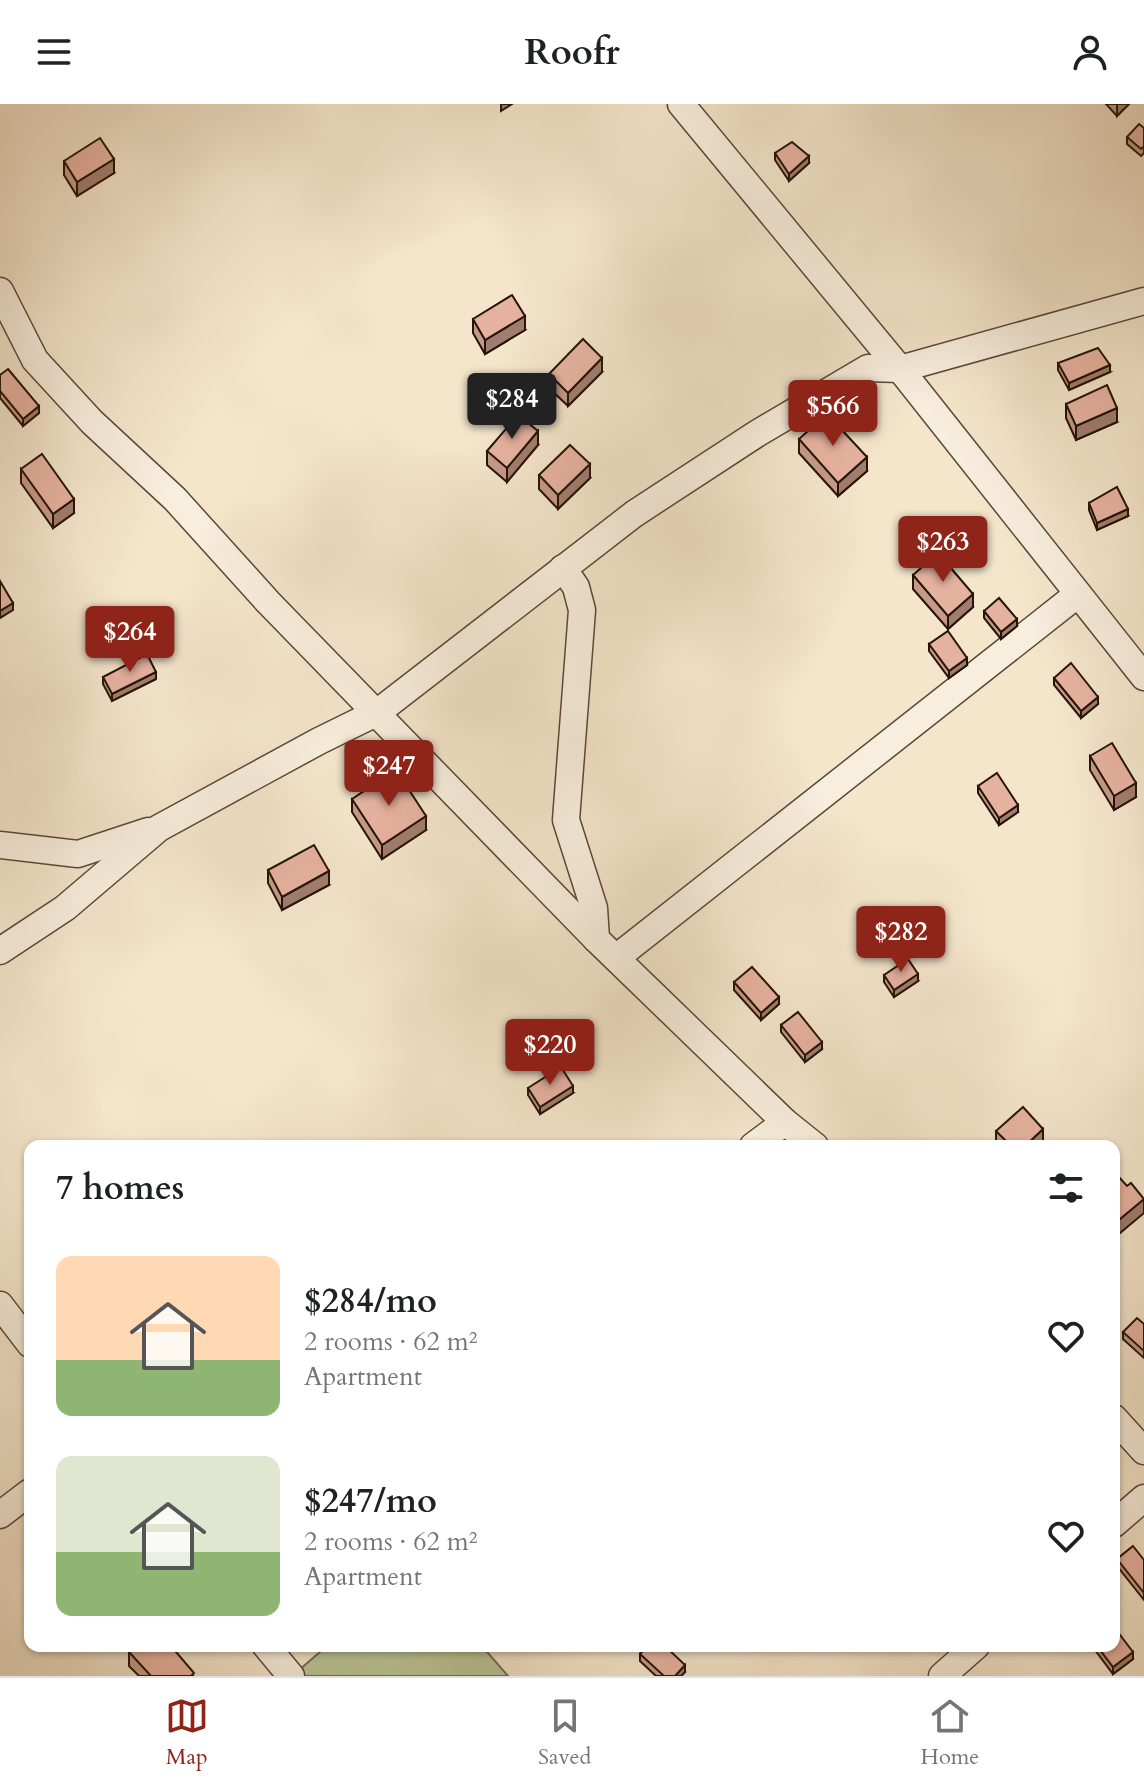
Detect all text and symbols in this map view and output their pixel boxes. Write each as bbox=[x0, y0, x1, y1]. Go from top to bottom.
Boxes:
text: Roofr bbox=[524, 28, 620, 77]
icon: menu bbox=[32, 30, 76, 74]
icon: person bbox=[1068, 30, 1112, 74]
pin: $284 bbox=[465, 373, 559, 441]
pin: $566 bbox=[786, 380, 880, 448]
text: $284 bbox=[485, 381, 539, 416]
text: $566 bbox=[806, 388, 860, 423]
pin: $263 bbox=[896, 516, 990, 584]
text: $263 bbox=[916, 524, 970, 559]
pin: $264 bbox=[83, 606, 177, 674]
text: $264 bbox=[103, 614, 157, 649]
pin: $247 bbox=[342, 740, 436, 808]
text: $247 bbox=[362, 748, 416, 783]
pin: $282 bbox=[854, 906, 948, 974]
text: $282 bbox=[874, 914, 928, 949]
pin: $220 bbox=[503, 1019, 597, 1087]
text: $220 bbox=[523, 1027, 577, 1062]
text: 7 homes bbox=[56, 1165, 184, 1211]
icon: filters bbox=[1044, 1166, 1088, 1210]
text: $284/mo bbox=[304, 1278, 437, 1324]
icon: home bbox=[120, 1288, 216, 1384]
icon: heart bbox=[1044, 1314, 1088, 1358]
text: 2 rooms · 62 m² bbox=[304, 1324, 477, 1359]
text: Apartment bbox=[304, 1359, 422, 1394]
text: $247/mo bbox=[304, 1478, 437, 1524]
icon: home bbox=[120, 1488, 216, 1584]
icon: heart bbox=[1044, 1514, 1088, 1558]
text: 2 rooms · 62 m² bbox=[304, 1524, 477, 1559]
text: Apartment bbox=[304, 1559, 422, 1594]
tab: Map bbox=[165, 1694, 209, 1772]
tab: Saved bbox=[538, 1694, 591, 1772]
tab: Home bbox=[920, 1694, 979, 1772]

